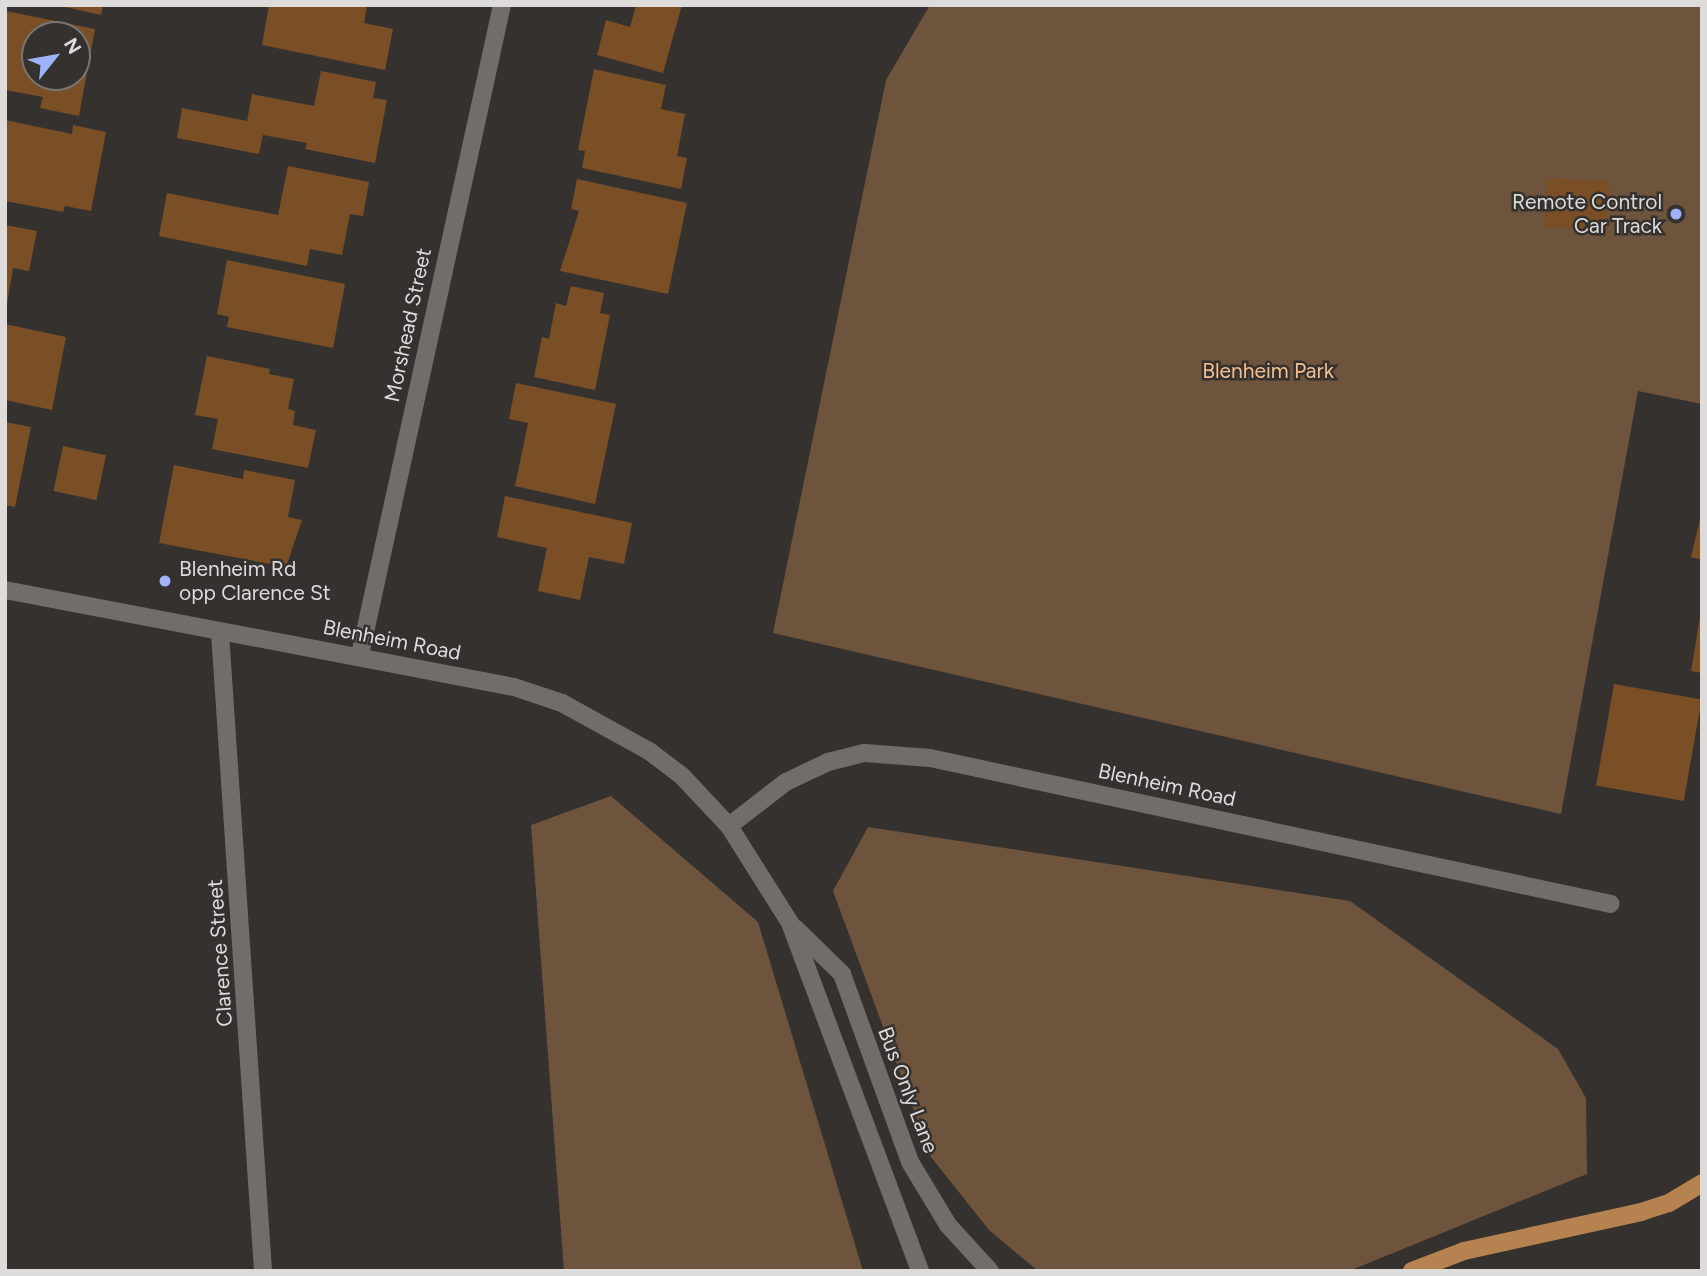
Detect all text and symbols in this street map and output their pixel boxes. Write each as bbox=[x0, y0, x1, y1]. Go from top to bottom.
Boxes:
north arrow bbox=[21, 21, 91, 91]
text: N bbox=[59, 34, 86, 58]
place label: Remote Control Car Track bbox=[1512, 189, 1662, 239]
marker: Remote Control Car Track bbox=[1668, 206, 1684, 222]
street label: Morshead Street bbox=[379, 246, 437, 404]
park label: Blenheim Park bbox=[1202, 358, 1334, 384]
place label: Blenheim Rd opp Clarence St bbox=[179, 556, 331, 606]
marker: Blenheim Rd opp Clarence St bbox=[157, 573, 173, 589]
street label: Blenheim Road bbox=[321, 614, 463, 666]
street label: Blenheim Road bbox=[1096, 758, 1238, 812]
street label: Clarence Street bbox=[202, 879, 238, 1027]
street label: Bus Only Lane bbox=[872, 1023, 944, 1157]

